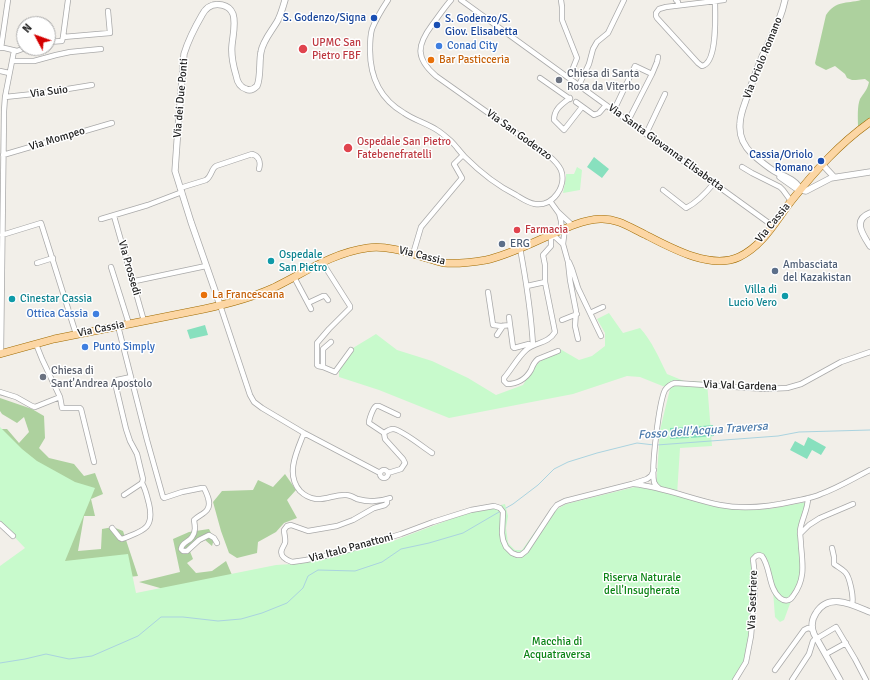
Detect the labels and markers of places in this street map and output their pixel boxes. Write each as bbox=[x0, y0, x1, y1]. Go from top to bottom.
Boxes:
place label: S. Godenzo/Signa bbox=[283, 11, 366, 25]
place label: S. Godenzo/S. Giov. Elisabetta bbox=[445, 12, 518, 38]
marker: S. Godenzo/Signa bbox=[369, 13, 379, 23]
marker: S. Godenzo/S. Giov. Elisabetta bbox=[432, 20, 442, 30]
place label: UPMC San Pietro FBF bbox=[312, 36, 361, 62]
place label: Conad City bbox=[447, 39, 498, 53]
marker: Conad City bbox=[434, 41, 444, 51]
marker: UPMC San Pietro FBF bbox=[297, 43, 309, 55]
place label: Bar Pasticceria bbox=[439, 53, 510, 67]
marker: Bar Pasticceria bbox=[426, 55, 436, 65]
place label: Chiesa di Santa Rosa da Viterbo bbox=[567, 67, 640, 93]
marker: Chiesa di Santa Rosa da Viterbo bbox=[554, 75, 564, 85]
place label: Ospedale San Pietro Fatebenefratelli bbox=[357, 135, 451, 161]
marker: Ospedale San Pietro Fatebenefratelli bbox=[342, 142, 354, 154]
place label: Cassia/Oriolo Romano bbox=[749, 148, 813, 174]
marker: Cassia/Oriolo Romano bbox=[816, 156, 826, 166]
place label: Farmacia bbox=[525, 223, 568, 237]
marker: Farmacia bbox=[512, 225, 522, 235]
place label: ERG bbox=[510, 237, 530, 251]
marker: ERG bbox=[497, 239, 507, 249]
place label: Ospedale San Pietro bbox=[279, 248, 327, 274]
marker: Ospedale San Pietro bbox=[266, 256, 276, 266]
place label: Ambasciata del Kazakistan bbox=[783, 258, 851, 284]
marker: Ambasciata del Kazakistan bbox=[770, 266, 780, 276]
place label: Villa di Lucio Vero bbox=[728, 283, 777, 309]
place label: La Francescana bbox=[212, 288, 284, 302]
marker: La Francescana bbox=[199, 290, 209, 300]
marker: Villa di Lucio Vero bbox=[780, 291, 790, 301]
place label: Cinestar Cassia bbox=[20, 292, 92, 306]
marker: Cinestar Cassia bbox=[7, 294, 17, 304]
place label: Ottica Cassia bbox=[26, 307, 88, 321]
marker: Ottica Cassia bbox=[91, 309, 101, 319]
place label: Punto Simply bbox=[93, 340, 155, 354]
marker: Punto Simply bbox=[80, 342, 90, 352]
place label: Chiesa di Sant'Andrea Apostolo bbox=[51, 364, 152, 390]
marker: Chiesa di Sant'Andrea Apostolo bbox=[38, 372, 48, 382]

